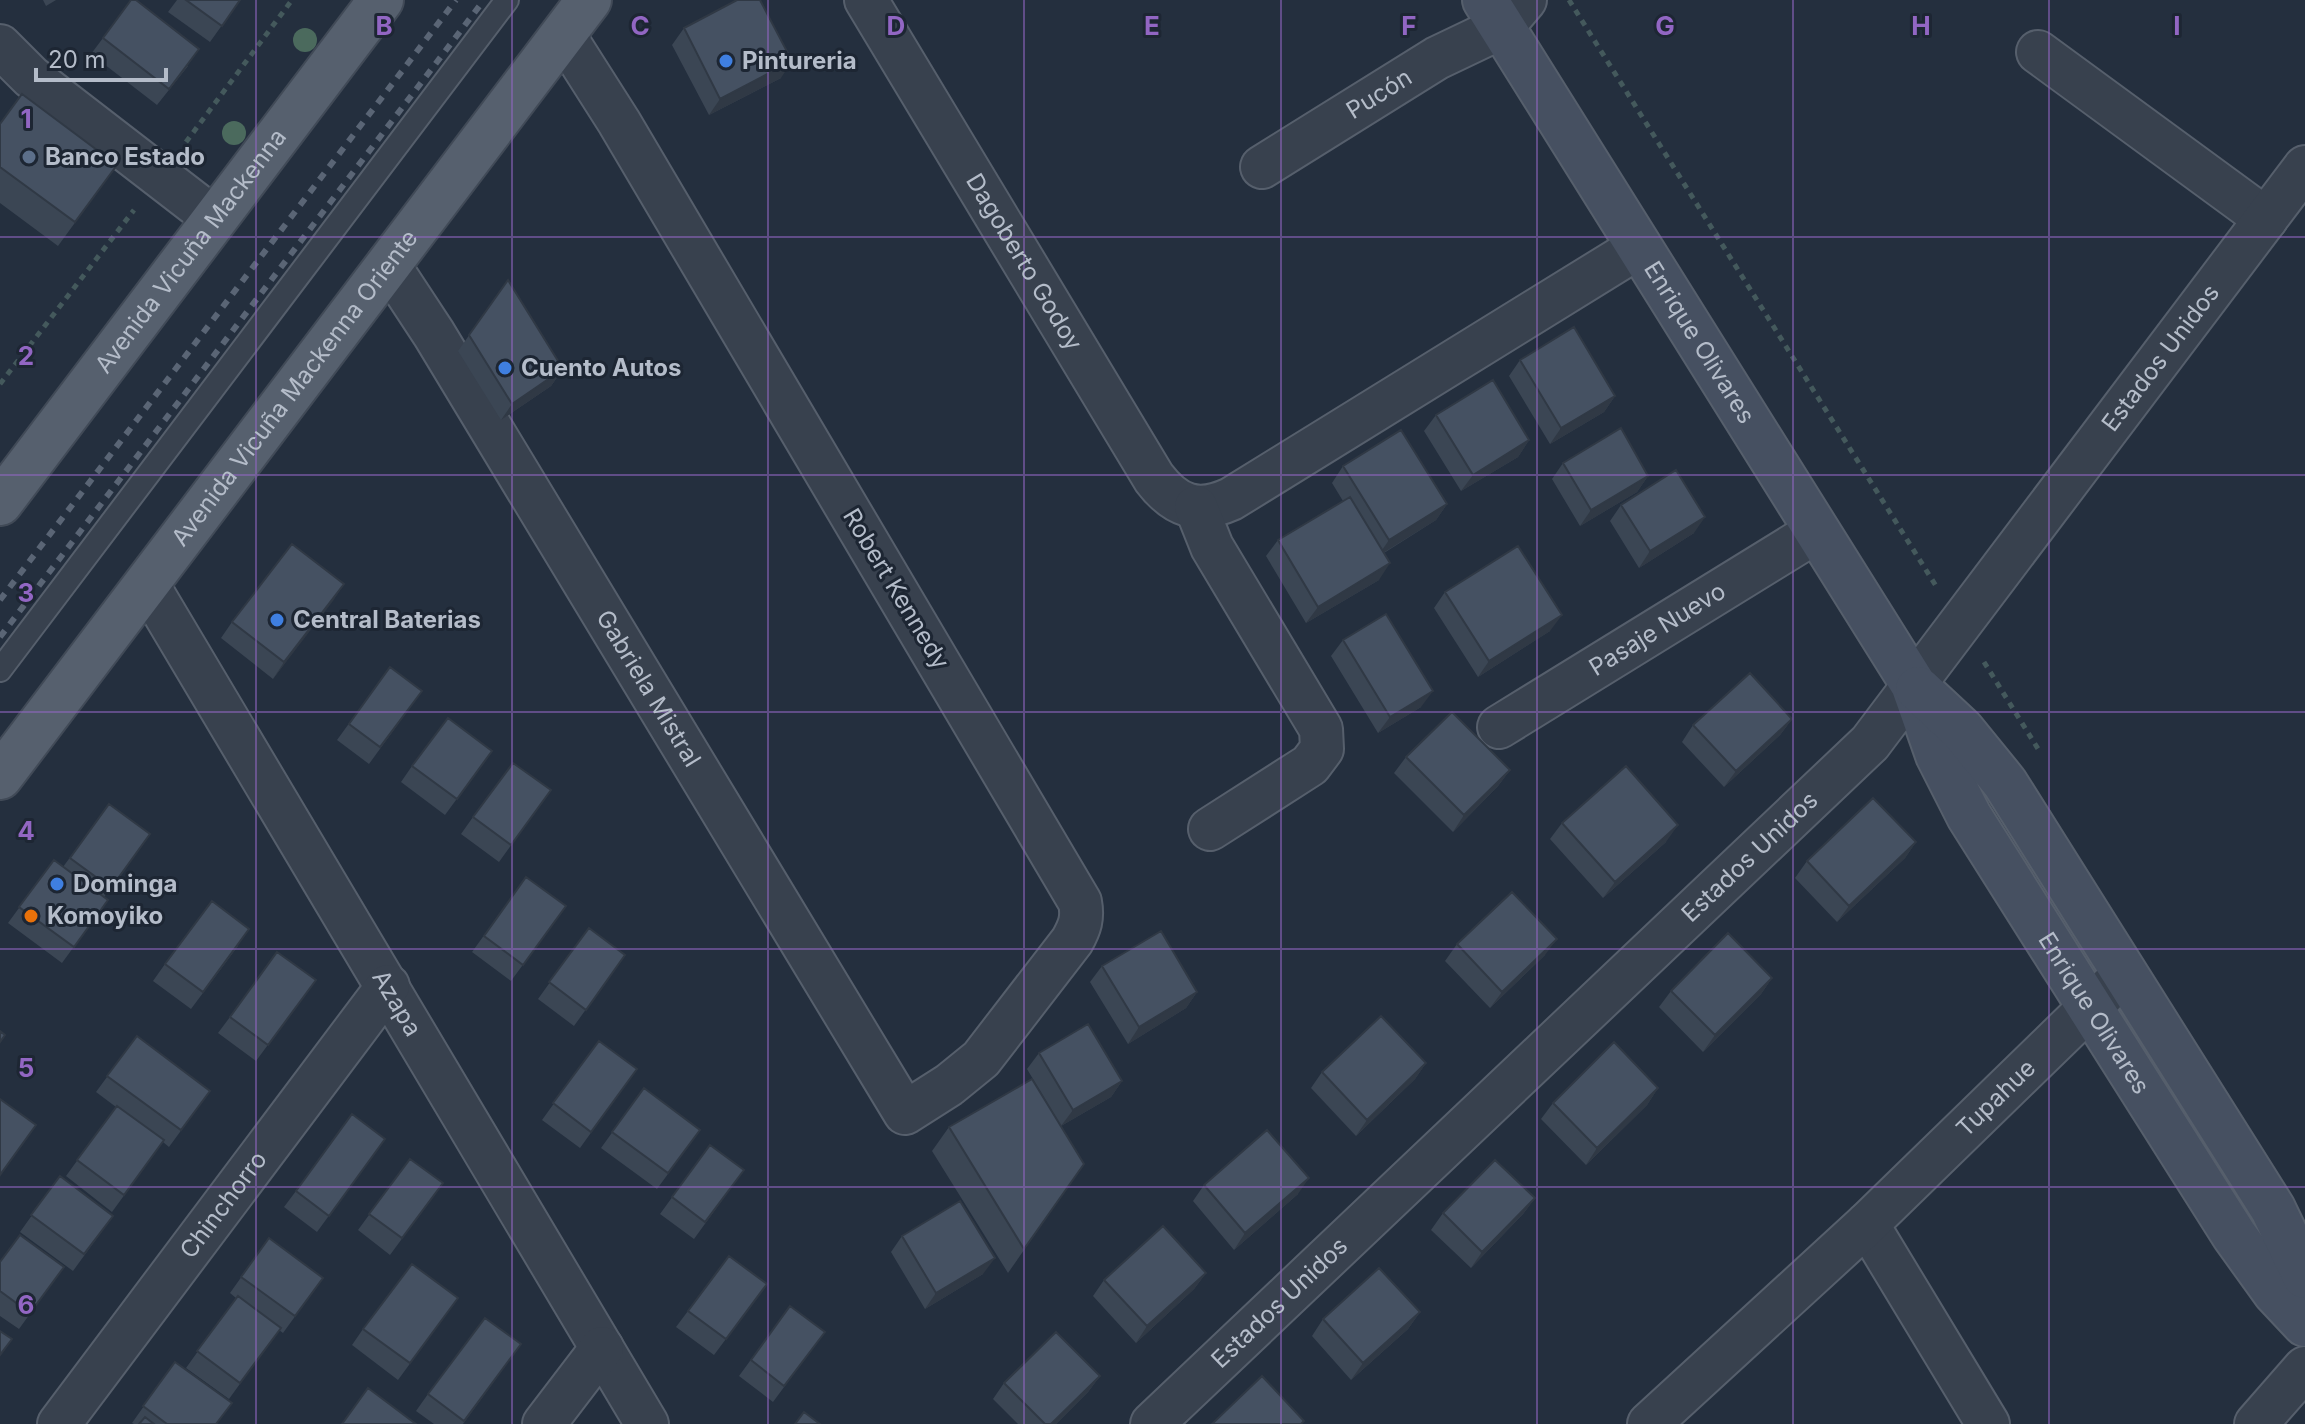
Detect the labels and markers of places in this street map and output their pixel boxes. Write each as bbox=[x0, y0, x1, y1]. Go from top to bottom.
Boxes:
place label: Pintureria bbox=[742, 46, 857, 75]
marker: Pintureria bbox=[717, 52, 735, 70]
place label: Banco Estado bbox=[45, 142, 205, 171]
marker: Banco Estado bbox=[20, 148, 38, 166]
place label: Cuento Autos bbox=[521, 353, 681, 382]
marker: Cuento Autos bbox=[496, 359, 514, 377]
place label: Central Baterias bbox=[293, 605, 481, 634]
marker: Central Baterias bbox=[268, 611, 286, 629]
place label: Dominga bbox=[73, 869, 178, 898]
marker: Dominga bbox=[48, 875, 66, 893]
place label: Komoyiko bbox=[47, 901, 163, 930]
marker: Komoyiko bbox=[22, 907, 40, 925]

